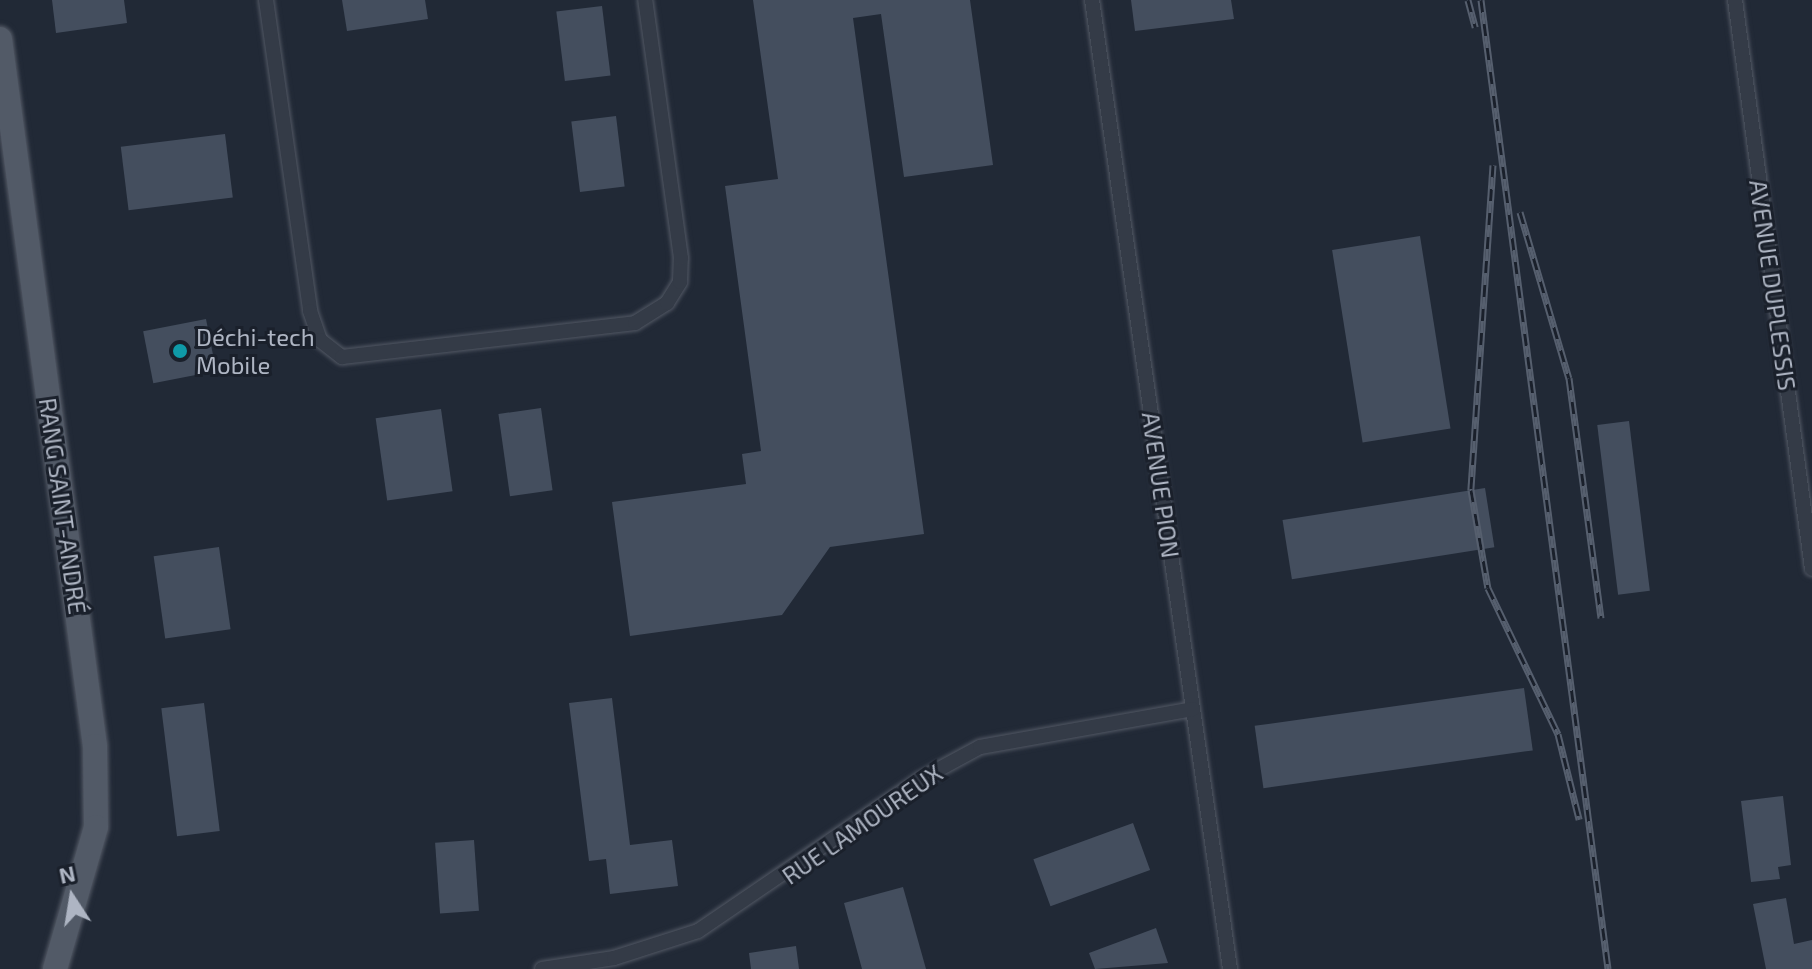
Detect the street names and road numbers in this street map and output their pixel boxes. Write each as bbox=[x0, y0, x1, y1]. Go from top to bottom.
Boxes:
street label: AVENUE DUPLESSIS bbox=[1744, 178, 1802, 392]
street label: RANG SAINT-ANDRÉ bbox=[34, 396, 92, 616]
street label: AVENUE PION bbox=[1136, 410, 1186, 560]
street label: RUE LAMOUREUX bbox=[776, 758, 948, 890]

